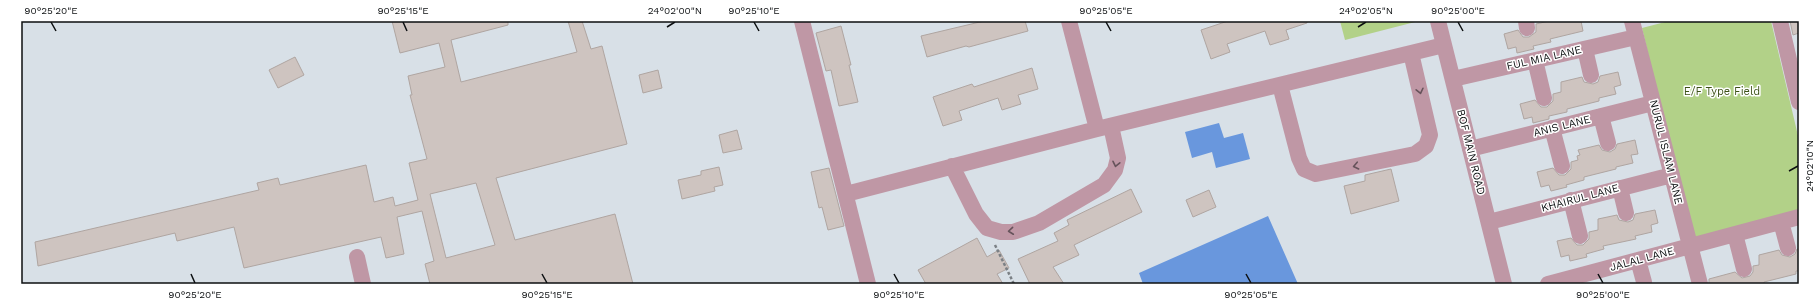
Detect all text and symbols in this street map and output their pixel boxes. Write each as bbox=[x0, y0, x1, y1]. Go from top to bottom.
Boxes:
text: 90°25'20"E bbox=[24, 5, 78, 16]
text: 90°25'15"E bbox=[377, 5, 429, 16]
text: 24°02'00"N bbox=[648, 5, 702, 16]
text: 90°25'10"E bbox=[728, 5, 780, 16]
text: 90°25'05"E bbox=[1079, 5, 1133, 16]
text: 24°02'05"N bbox=[1339, 5, 1393, 16]
text: 90°25'00"E bbox=[1431, 5, 1485, 16]
street label: FUL MIA LANE bbox=[1505, 43, 1583, 73]
park label: E/F Type Field bbox=[1684, 85, 1760, 98]
one-way arrow bbox=[1415, 88, 1423, 95]
street label: NURUL ISLAM LANE bbox=[1647, 98, 1685, 206]
street label: BOF MAIN ROAD bbox=[1454, 108, 1488, 196]
street label: ANIS LANE bbox=[1532, 113, 1592, 139]
text: 24°02'10"N bbox=[1804, 140, 1815, 192]
one-way arrow bbox=[1113, 161, 1121, 167]
one-way arrow bbox=[1353, 161, 1360, 169]
street label: KHAIRUL LANE bbox=[1540, 181, 1620, 215]
one-way arrow bbox=[1008, 227, 1014, 236]
street label: JALAL LANE bbox=[1608, 244, 1676, 274]
text: 90°25'20"E bbox=[168, 289, 222, 300]
text: 90°25'15"E bbox=[521, 289, 573, 300]
text: 90°25'10"E bbox=[873, 289, 925, 300]
text: 90°25'05"E bbox=[1224, 289, 1278, 300]
text: 90°25'00"E bbox=[1576, 289, 1630, 300]

